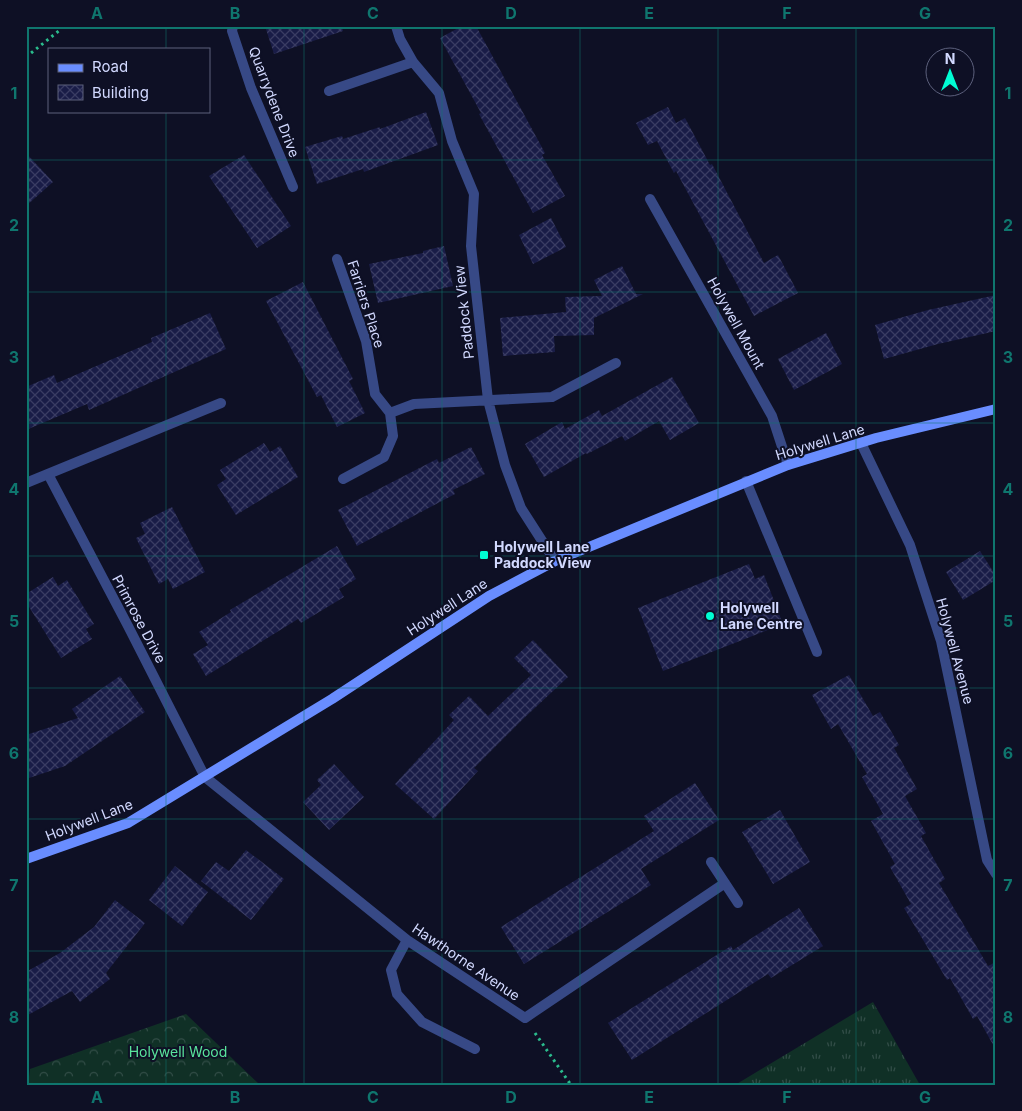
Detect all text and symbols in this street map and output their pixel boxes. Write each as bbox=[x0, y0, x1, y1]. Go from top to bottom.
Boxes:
text: A bbox=[91, 3, 103, 23]
text: B bbox=[230, 3, 240, 23]
text: C bbox=[367, 3, 379, 23]
text: D bbox=[505, 3, 517, 23]
text: E bbox=[644, 3, 654, 23]
text: F bbox=[782, 3, 792, 23]
text: G bbox=[919, 3, 931, 23]
street label: Quarrydene Drive bbox=[246, 44, 303, 160]
legend bbox=[48, 48, 210, 112]
north arrow bbox=[924, 48, 974, 98]
text: N bbox=[945, 50, 955, 67]
text: Road bbox=[92, 57, 128, 76]
text: 1 bbox=[11, 83, 17, 103]
text: Building bbox=[92, 83, 149, 102]
text: 1 bbox=[1005, 83, 1011, 103]
text: 2 bbox=[9, 215, 19, 235]
text: 2 bbox=[1003, 215, 1013, 235]
street label: Farriers Place bbox=[344, 258, 389, 350]
street label: Paddock View bbox=[450, 264, 477, 360]
street label: Holywell Mount bbox=[704, 274, 769, 372]
text: 3 bbox=[9, 347, 19, 367]
text: 3 bbox=[1003, 347, 1013, 367]
street label: Holywell Lane bbox=[773, 420, 867, 463]
text: 4 bbox=[9, 479, 20, 499]
text: 4 bbox=[1003, 479, 1014, 499]
place label: Holywell Lane Paddock View bbox=[494, 538, 591, 571]
marker: Holywell Lane Paddock View bbox=[478, 549, 490, 561]
street label: Primrose Drive bbox=[109, 572, 170, 666]
street label: Holywell Lane bbox=[403, 574, 490, 639]
street label: Holywell Avenue bbox=[933, 596, 978, 706]
place label: Holywell Lane Centre bbox=[720, 599, 803, 632]
marker: Holywell Lane Centre bbox=[704, 610, 716, 622]
text: 5 bbox=[9, 611, 19, 631]
text: 5 bbox=[1003, 611, 1013, 631]
text: 6 bbox=[9, 743, 19, 763]
text: 6 bbox=[1003, 743, 1013, 763]
street label: Holywell Lane bbox=[43, 795, 135, 844]
text: 7 bbox=[9, 875, 19, 895]
text: 7 bbox=[1003, 875, 1013, 895]
street label: Hawthorne Avenue bbox=[409, 919, 523, 1004]
text: 8 bbox=[9, 1007, 19, 1027]
text: 8 bbox=[1003, 1007, 1013, 1027]
park label: Holywell Wood bbox=[129, 1043, 227, 1060]
text: A bbox=[91, 1087, 103, 1107]
text: B bbox=[230, 1087, 240, 1107]
text: C bbox=[367, 1087, 379, 1107]
text: D bbox=[505, 1087, 517, 1107]
text: E bbox=[644, 1087, 654, 1107]
text: F bbox=[782, 1087, 792, 1107]
text: G bbox=[919, 1087, 931, 1107]

